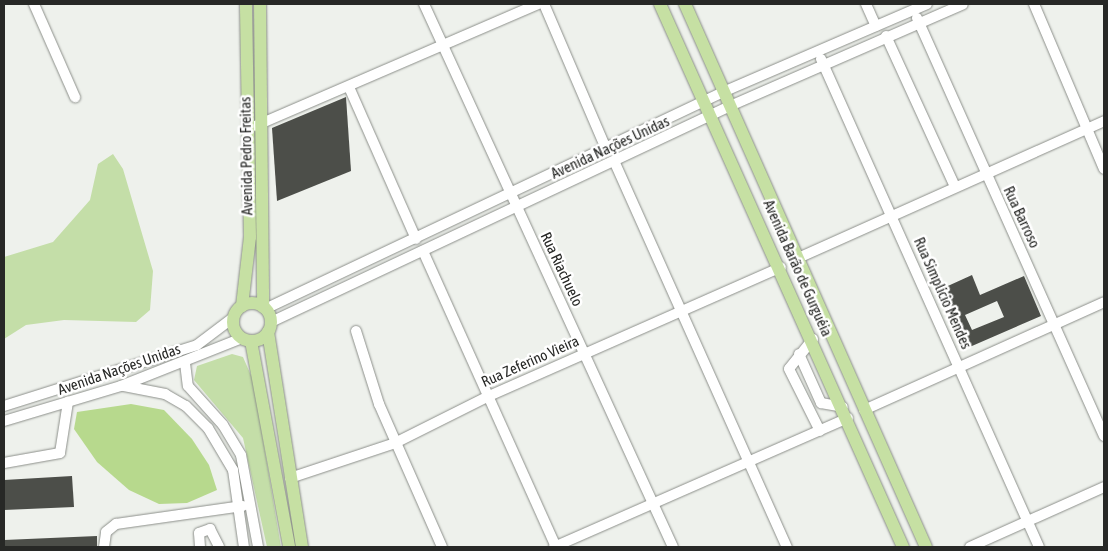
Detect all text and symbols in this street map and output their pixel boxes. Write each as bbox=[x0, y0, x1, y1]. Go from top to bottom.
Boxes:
street label: Avenida Pedro Freitas bbox=[236, 97, 256, 215]
street label: Avenida Nações Unidas bbox=[548, 112, 672, 182]
street label: Rua Barroso bbox=[1000, 183, 1044, 251]
street label: Avenida Barão de Gurguéia bbox=[760, 197, 836, 339]
street label: Rua Riachuelo bbox=[537, 229, 587, 309]
street label: Rua Simplício Mendes bbox=[910, 234, 976, 352]
street label: Rua Zeferino Vieira bbox=[479, 331, 581, 391]
street label: Avenida Nações Unidas bbox=[55, 340, 183, 398]

